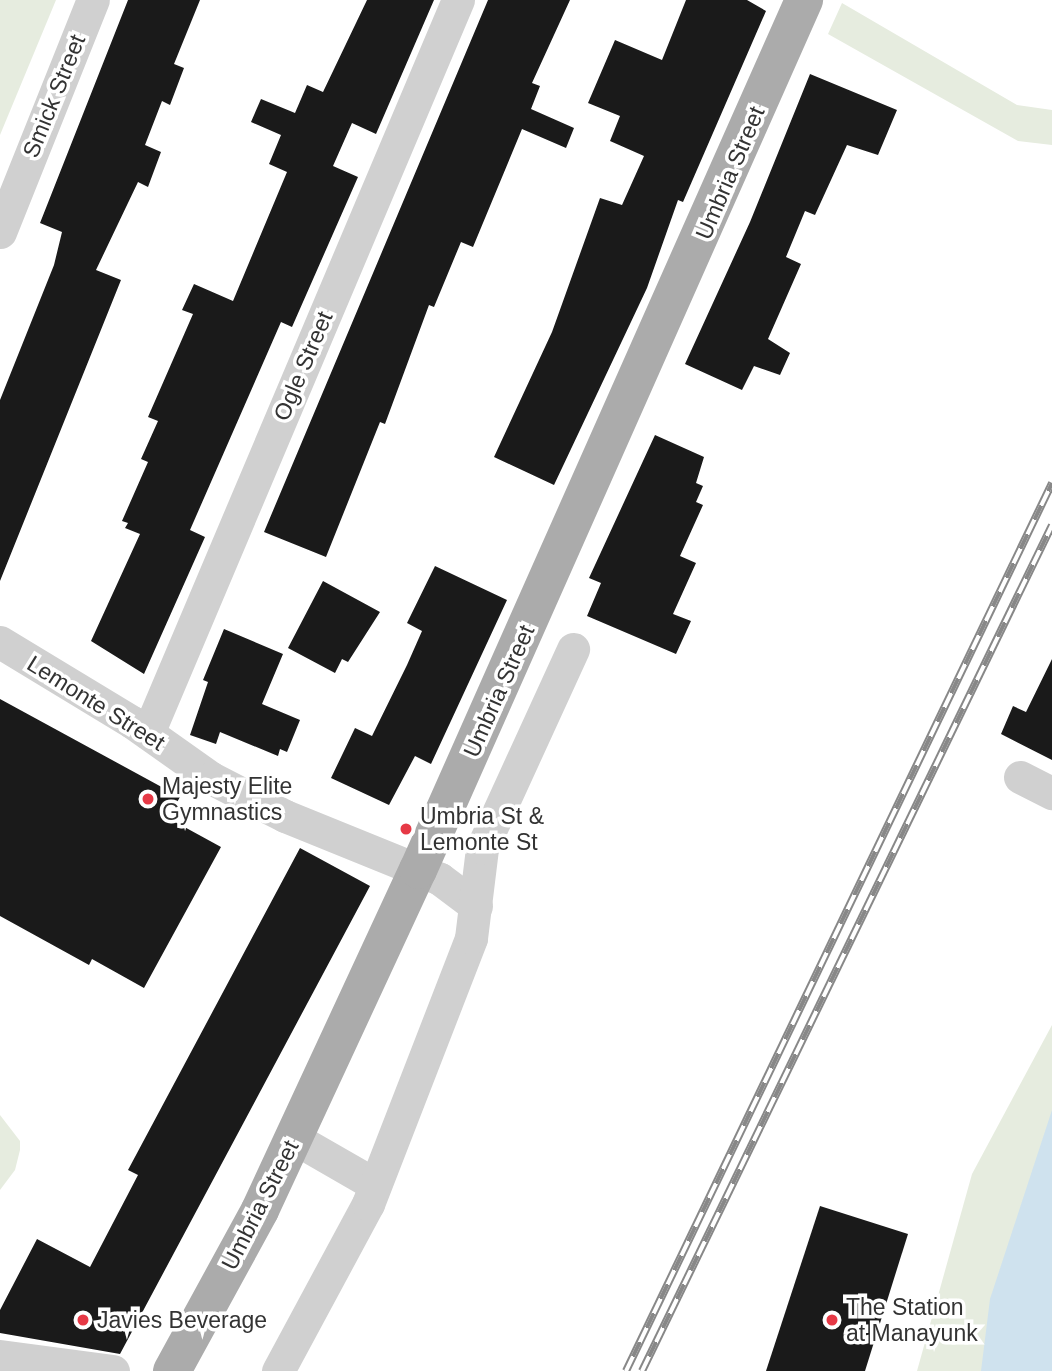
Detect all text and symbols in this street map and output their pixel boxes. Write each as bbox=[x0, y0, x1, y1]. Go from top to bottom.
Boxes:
street label: Smick Street bbox=[17, 30, 91, 162]
street label: Umbria Street bbox=[690, 102, 770, 244]
street label: Ogle Street bbox=[268, 307, 338, 425]
street label: Umbria Street bbox=[458, 621, 540, 761]
street label: Lemonte Street bbox=[22, 650, 170, 756]
place label: Majesty Elite Gymnastics bbox=[162, 772, 292, 826]
marker: Majesty Elite Gymnastics bbox=[140, 791, 156, 807]
place label: Umbria St & Lemonte St bbox=[420, 802, 544, 856]
marker: Umbria St & Lemonte St bbox=[398, 821, 414, 837]
street label: Umbria Street bbox=[215, 1136, 305, 1274]
place label: The Station at Manayunk bbox=[846, 1293, 978, 1347]
place label: Javies Beverage bbox=[97, 1306, 267, 1334]
marker: Javies Beverage bbox=[75, 1312, 91, 1328]
marker: The Station at Manayunk bbox=[824, 1312, 840, 1328]

